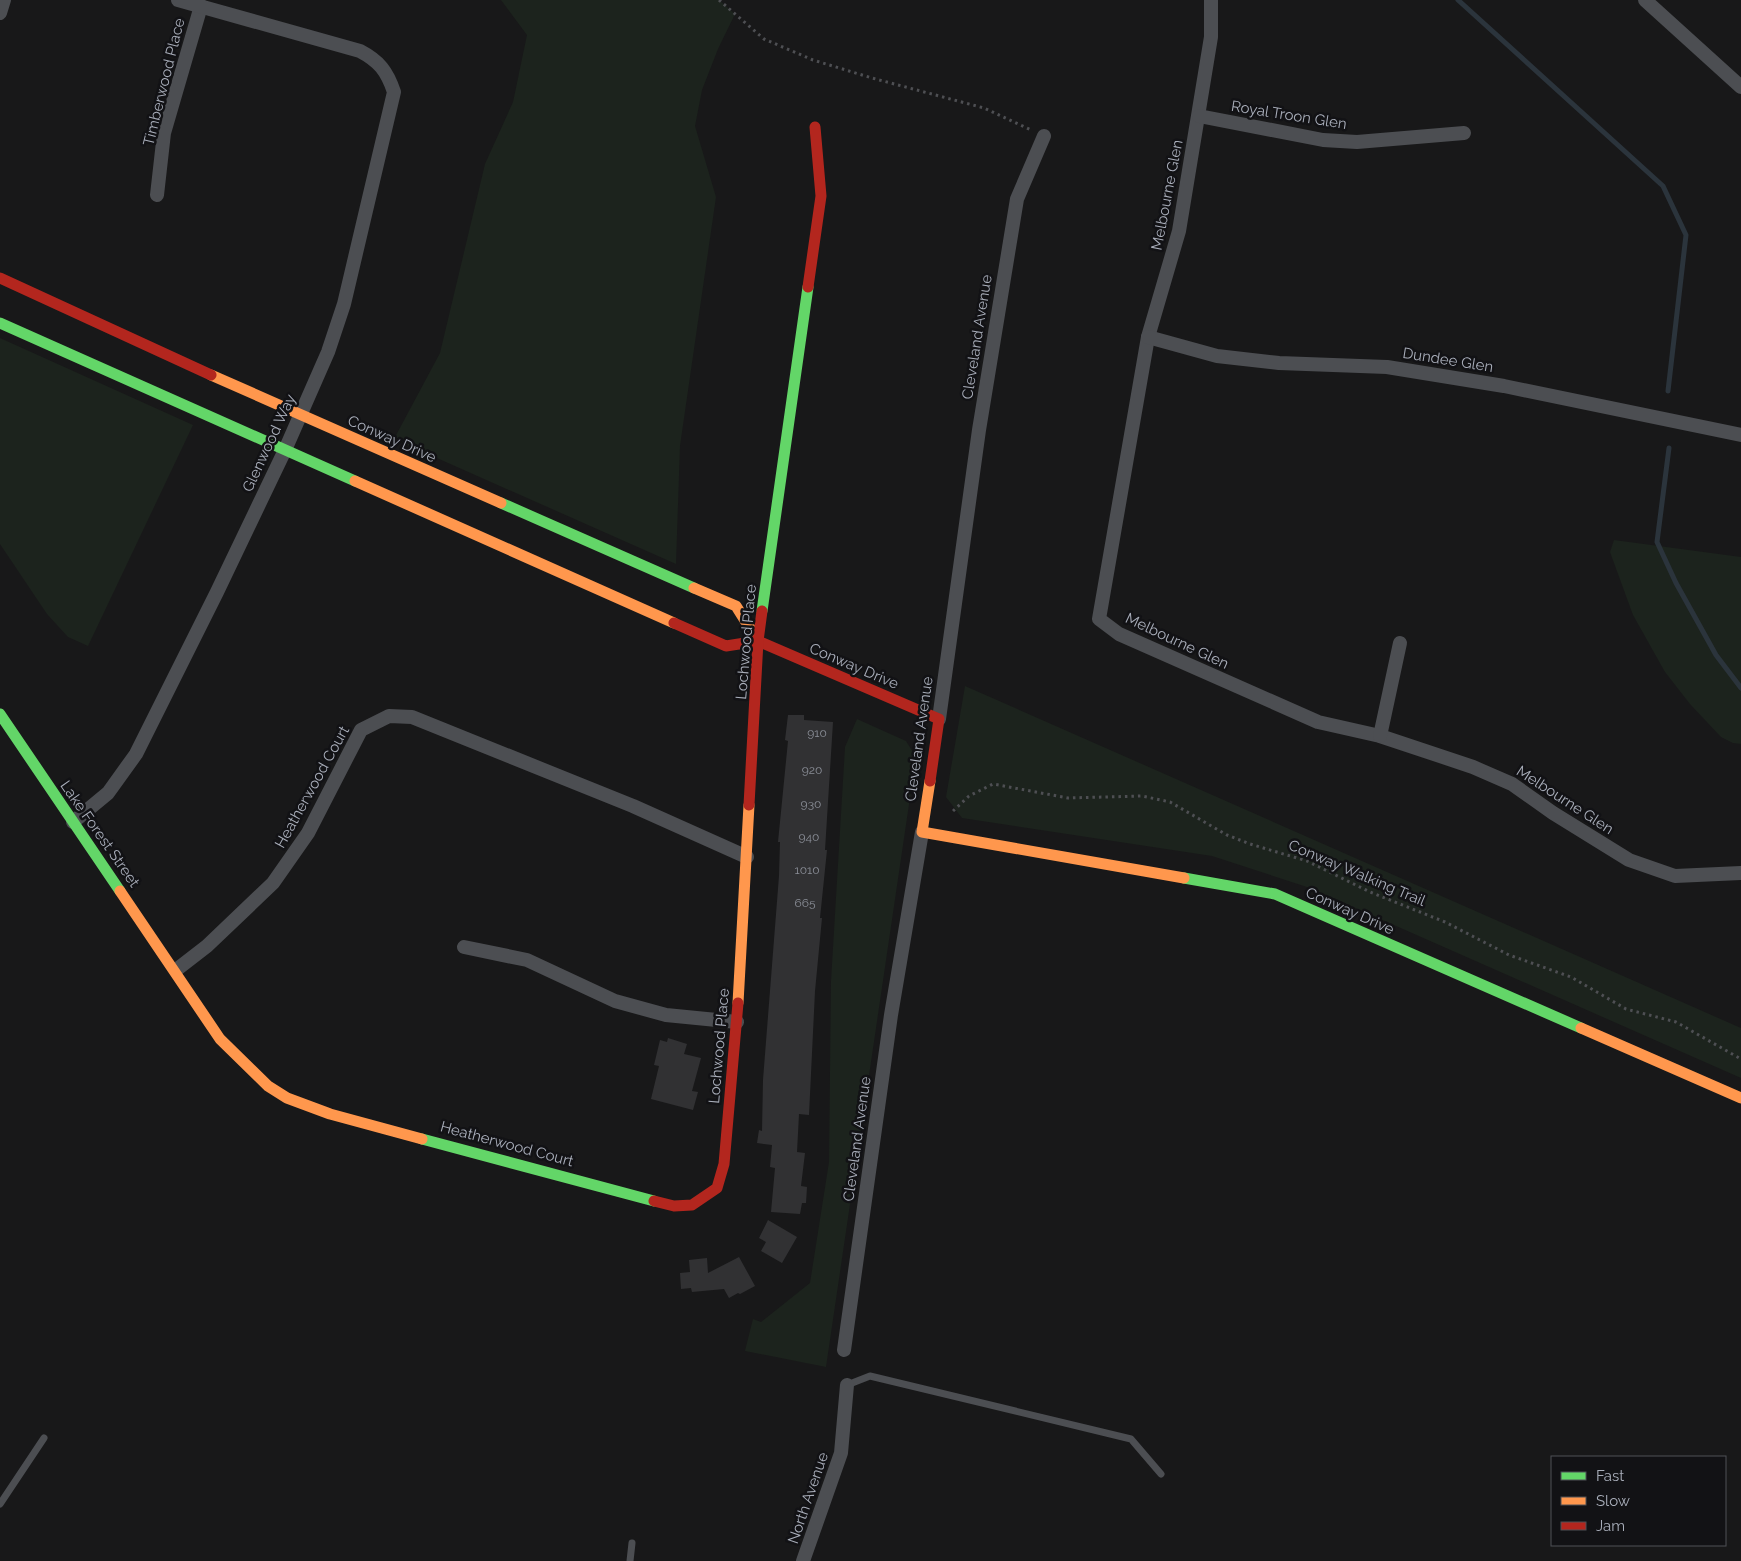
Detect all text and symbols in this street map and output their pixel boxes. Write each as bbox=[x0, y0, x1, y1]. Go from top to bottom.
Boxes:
street label: Timberwood Place bbox=[139, 16, 189, 148]
street label: Royal Troon Glen bbox=[1230, 97, 1348, 133]
street label: Melbourne Glen bbox=[1147, 138, 1187, 252]
street label: Cleveland Avenue bbox=[958, 273, 996, 401]
street label: Dundee Glen bbox=[1401, 344, 1495, 376]
street label: Glenwood Way bbox=[239, 391, 299, 495]
street label: Conway Drive bbox=[345, 411, 439, 467]
street label: Lochwood Place bbox=[732, 583, 760, 700]
street label: Melbourne Glen bbox=[1122, 609, 1232, 673]
street label: Conway Drive bbox=[807, 639, 901, 693]
street label: Cleveland Avenue bbox=[901, 675, 937, 803]
street label: Heatherwood Court bbox=[271, 723, 353, 851]
house number: 910 bbox=[807, 726, 827, 740]
street label: Melbourne Glen bbox=[1513, 762, 1617, 838]
house number: 920 bbox=[802, 763, 822, 777]
street label: Lake Forest Street bbox=[57, 777, 143, 891]
house number: 930 bbox=[801, 797, 821, 811]
house number: 940 bbox=[799, 830, 819, 844]
street label: Conway Walking Trail bbox=[1286, 836, 1429, 910]
house number: 1010 bbox=[795, 863, 819, 877]
street label: Conway Drive bbox=[1303, 883, 1397, 939]
house number: 665 bbox=[794, 896, 816, 910]
street label: Lochwood Place bbox=[705, 987, 733, 1104]
street label: Cleveland Avenue bbox=[839, 1075, 875, 1203]
street label: Heatherwood Court bbox=[438, 1118, 576, 1170]
street label: North Avenue bbox=[784, 1450, 832, 1546]
legend bbox=[1551, 1456, 1726, 1546]
text: Fast bbox=[1596, 1467, 1624, 1485]
text: Slow bbox=[1596, 1492, 1630, 1510]
text: Jam bbox=[1596, 1517, 1625, 1535]

